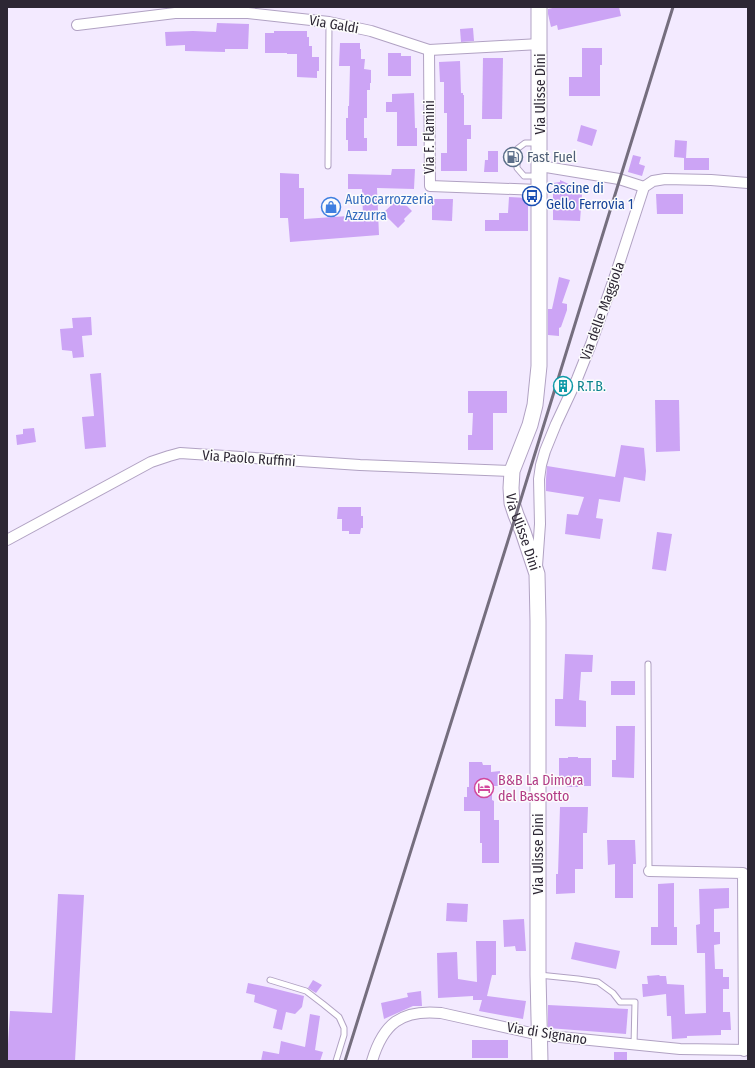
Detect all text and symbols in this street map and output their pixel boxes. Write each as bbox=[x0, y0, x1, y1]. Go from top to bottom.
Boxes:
street label: Via Galdi bbox=[308, 12, 360, 37]
street label: Via Ulisse Dini bbox=[532, 54, 549, 134]
street label: Via F. Flamini bbox=[421, 100, 438, 174]
fuel station icon: Fast Fuel bbox=[502, 146, 524, 168]
place label: Fast Fuel bbox=[527, 149, 577, 166]
place label: Cascine di Gello Ferrovia 1 bbox=[546, 180, 634, 213]
bus stop icon: Cascine di Gello Ferrovia 1 bbox=[521, 185, 543, 207]
place label: Autocarrozzeria Azzurra bbox=[345, 191, 434, 224]
shop icon: Autocarrozzeria Azzurra bbox=[320, 196, 342, 218]
street label: Via delle Maggiola bbox=[577, 259, 628, 363]
building icon: R.T.B. bbox=[552, 375, 574, 397]
place label: R.T.B. bbox=[577, 378, 606, 395]
street label: Via Paolo Ruffini bbox=[202, 447, 296, 470]
street label: Via Ulisse Dini bbox=[502, 493, 543, 573]
place label: B&B La Dimora del Bassotto bbox=[498, 772, 583, 805]
hotel icon: B&B La Dimora del Bassotto bbox=[473, 777, 495, 799]
street label: Via Ulisse Dini bbox=[530, 814, 547, 894]
street label: Via di Signano bbox=[506, 1019, 588, 1048]

